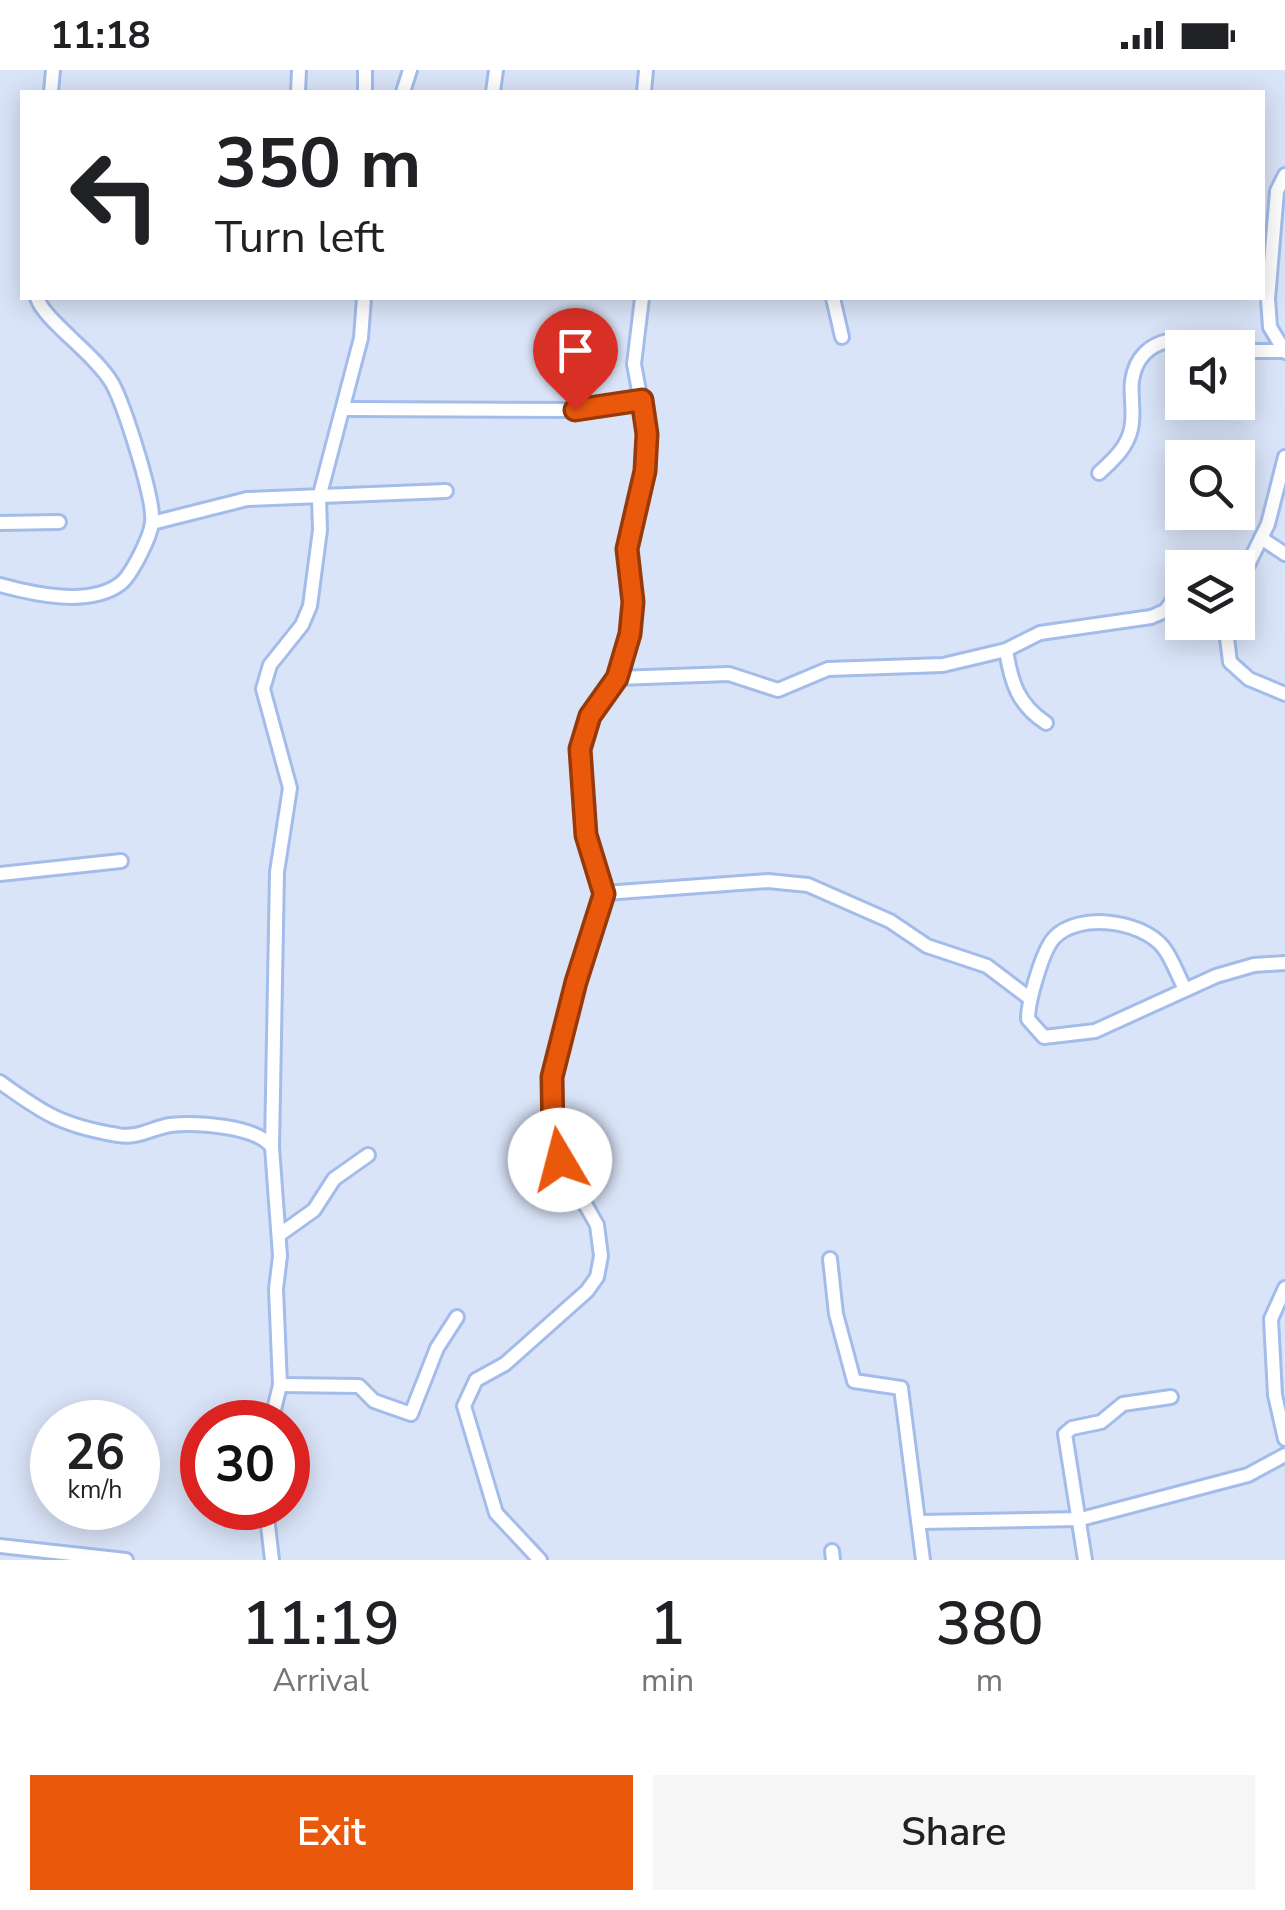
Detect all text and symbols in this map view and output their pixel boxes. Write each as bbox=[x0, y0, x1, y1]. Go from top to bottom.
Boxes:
text: 11:18 bbox=[50, 10, 151, 61]
text: 350 m bbox=[215, 116, 421, 212]
icon: left bbox=[50, 130, 180, 260]
text: Turn left bbox=[215, 207, 384, 268]
pin bbox=[533, 308, 618, 411]
icon: arrive bbox=[548, 323, 603, 378]
map controls bbox=[1165, 330, 1255, 640]
button: sound bbox=[1165, 330, 1255, 420]
button: search bbox=[1165, 440, 1255, 530]
button: layers bbox=[1165, 550, 1255, 640]
position arrow bbox=[508, 1108, 612, 1212]
speed limit sign: 30 bbox=[180, 1400, 310, 1530]
text: 26 bbox=[65, 1418, 125, 1487]
text: km/h bbox=[67, 1473, 123, 1507]
text: 11:19 bbox=[241, 1583, 400, 1665]
text: 1 bbox=[650, 1583, 686, 1665]
text: 380 bbox=[936, 1583, 1044, 1665]
text: Arrival bbox=[272, 1659, 369, 1702]
text: min bbox=[641, 1659, 694, 1702]
text: m bbox=[976, 1659, 1003, 1702]
button: Exit bbox=[30, 1775, 633, 1890]
button: Share bbox=[653, 1775, 1255, 1890]

